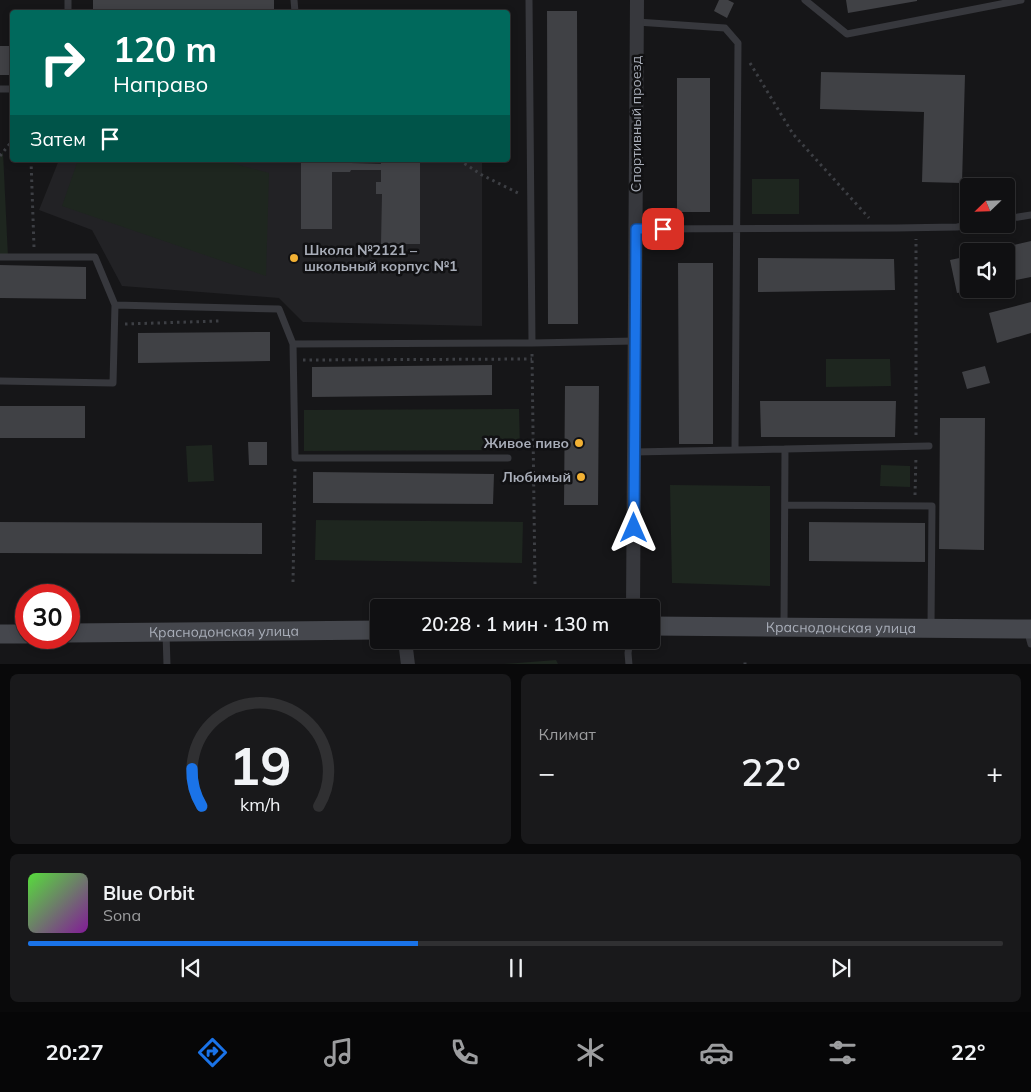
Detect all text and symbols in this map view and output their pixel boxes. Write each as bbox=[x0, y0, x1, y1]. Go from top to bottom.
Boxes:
text: 120 m bbox=[113, 27, 217, 71]
icon: right bbox=[30, 30, 95, 95]
street label: Спортивный проезд bbox=[627, 55, 645, 192]
text: Направо bbox=[113, 70, 208, 98]
icon: arrive bbox=[96, 125, 124, 153]
text: Затем bbox=[30, 127, 86, 151]
north arrow bbox=[960, 178, 1015, 232]
map controls bbox=[960, 178, 1015, 298]
pin bbox=[642, 208, 684, 250]
icon: arrive bbox=[649, 215, 677, 243]
place label: Школа №2121 – школьный корпус №1 bbox=[304, 241, 458, 275]
button: sound bbox=[960, 243, 1015, 298]
marker: Школа №2121 – школьный корпус №1 bbox=[288, 252, 300, 264]
place label: Живое пиво bbox=[484, 434, 569, 452]
marker: Живое пиво bbox=[573, 437, 585, 449]
place label: Любимый bbox=[502, 468, 571, 486]
marker: Любимый bbox=[575, 471, 587, 483]
position arrow bbox=[607, 501, 659, 553]
speed limit sign: 30 bbox=[15, 584, 80, 649]
text: 20:28 · 1 мин · 130 m bbox=[421, 612, 609, 636]
street label: Краснодонская улица bbox=[766, 618, 916, 637]
street label: Краснодонская улица bbox=[149, 622, 299, 641]
text: Климат bbox=[539, 724, 596, 744]
text: 19 bbox=[229, 733, 291, 798]
text: 22° bbox=[741, 748, 801, 796]
text: − bbox=[539, 755, 555, 790]
text: + bbox=[986, 755, 1003, 790]
text: km/h bbox=[240, 793, 280, 815]
text: Blue Orbit bbox=[103, 881, 194, 905]
text: Sona bbox=[103, 905, 141, 925]
icon: previous bbox=[177, 954, 205, 982]
icon: pause bbox=[502, 954, 530, 982]
icon: next bbox=[827, 954, 855, 982]
icon: directions bbox=[195, 1035, 230, 1070]
icon: music bbox=[321, 1035, 356, 1070]
icon: phone bbox=[447, 1035, 482, 1070]
icon: climate bbox=[573, 1035, 608, 1070]
icon: car bbox=[699, 1035, 734, 1070]
icon: filters bbox=[825, 1035, 860, 1070]
text: 20:27 bbox=[45, 1038, 104, 1066]
text: 22° bbox=[951, 1038, 985, 1066]

